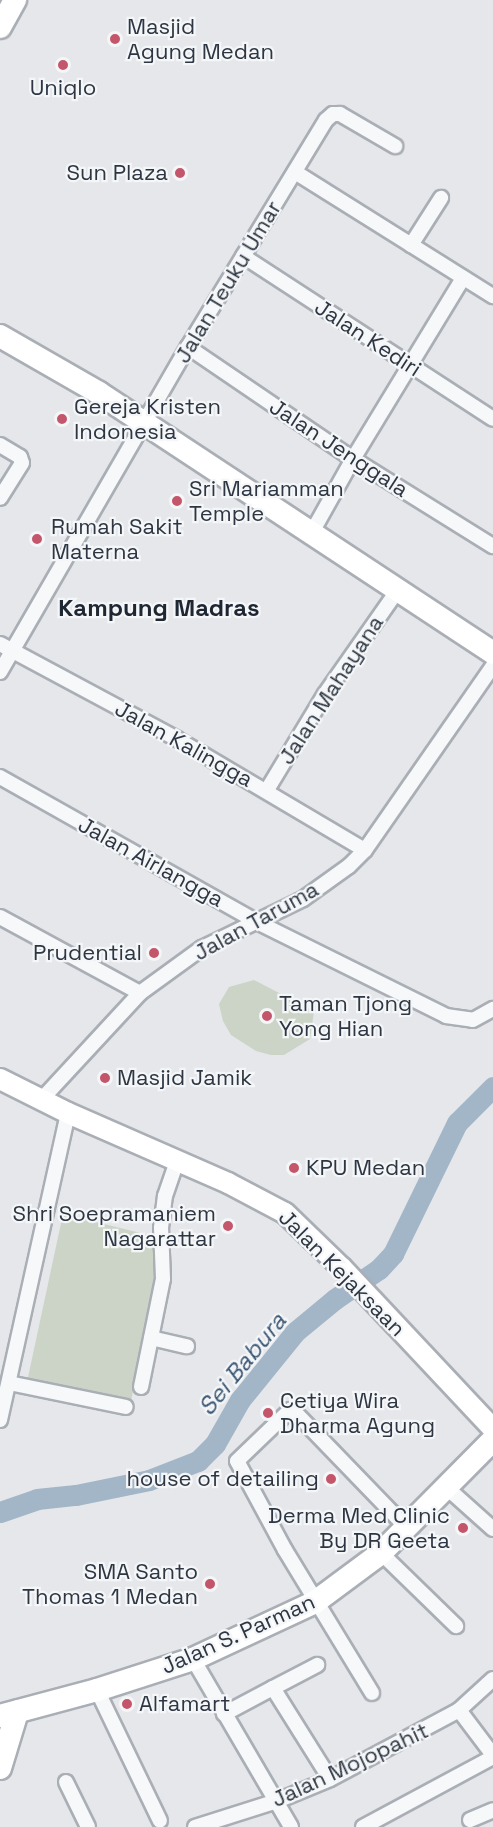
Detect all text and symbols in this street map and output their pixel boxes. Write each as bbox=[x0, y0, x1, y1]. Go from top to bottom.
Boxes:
place label: Masjid Agung Medan bbox=[127, 13, 274, 64]
marker: Masjid Agung Medan bbox=[108, 32, 122, 46]
marker: Uniqlo bbox=[56, 58, 70, 72]
place label: Uniqlo bbox=[30, 75, 96, 101]
place label: Sun Plaza bbox=[67, 160, 168, 186]
marker: Sun Plaza bbox=[173, 166, 187, 180]
street label: Jalan Teuku Umar bbox=[169, 196, 287, 368]
street label: Jalan Kediri bbox=[310, 294, 426, 382]
place label: Gereja Kristen Indonesia bbox=[74, 393, 221, 445]
street label: Jalan Jenggala bbox=[265, 393, 413, 503]
marker: Gereja Kristen Indonesia bbox=[55, 412, 69, 426]
place label: Sri Mariamman Temple bbox=[189, 475, 344, 526]
marker: Sri Mariamman Temple bbox=[170, 494, 184, 508]
place label: Rumah Sakit Materna bbox=[51, 513, 183, 564]
marker: Rumah Sakit Materna bbox=[28, 530, 46, 548]
district label: Kampung Madras bbox=[58, 594, 260, 622]
street label: Jalan Mahayana bbox=[273, 611, 389, 769]
street label: Jalan Kalingga bbox=[110, 695, 258, 793]
street label: Jalan Airlangga bbox=[74, 811, 228, 913]
street label: Jalan Taruma bbox=[189, 876, 323, 966]
place label: Prudential bbox=[33, 940, 142, 966]
marker: Prudential bbox=[147, 946, 161, 960]
place label: Taman Tjong Yong Hian bbox=[279, 990, 413, 1042]
marker: Taman Tjong Yong Hian bbox=[260, 1009, 274, 1023]
place label: Masjid Jamik bbox=[117, 1065, 252, 1091]
marker: Masjid Jamik bbox=[98, 1071, 112, 1085]
place label: KPU Medan bbox=[306, 1155, 425, 1181]
marker: KPU Medan bbox=[287, 1161, 301, 1175]
place label: Shri Soepramaniem Nagarattar bbox=[12, 1200, 216, 1252]
street label: Jalan Kejaksaan bbox=[273, 1204, 411, 1342]
marker: Shri Soepramaniem Nagarattar bbox=[221, 1219, 235, 1233]
water label: Sei Babura bbox=[192, 1307, 292, 1421]
place label: Cetiya Wira Dharma Agung bbox=[280, 1387, 435, 1438]
marker: Cetiya Wira Dharma Agung bbox=[261, 1406, 275, 1420]
place label: house of detailing bbox=[126, 1466, 319, 1492]
marker: house of detailing bbox=[324, 1472, 338, 1486]
place label: Derma Med Clinic By DR Geeta bbox=[268, 1502, 450, 1554]
marker: Derma Med Clinic By DR Geeta bbox=[454, 1519, 472, 1537]
place label: SMA Santo Thomas 1 Medan bbox=[22, 1558, 198, 1610]
marker: SMA Santo Thomas 1 Medan bbox=[203, 1577, 217, 1591]
street label: Jalan S. Parman bbox=[157, 1588, 319, 1680]
place label: Alfamart bbox=[139, 1691, 230, 1717]
marker: Alfamart bbox=[120, 1697, 134, 1711]
street label: Jalan Mojopahit bbox=[267, 1717, 433, 1813]

